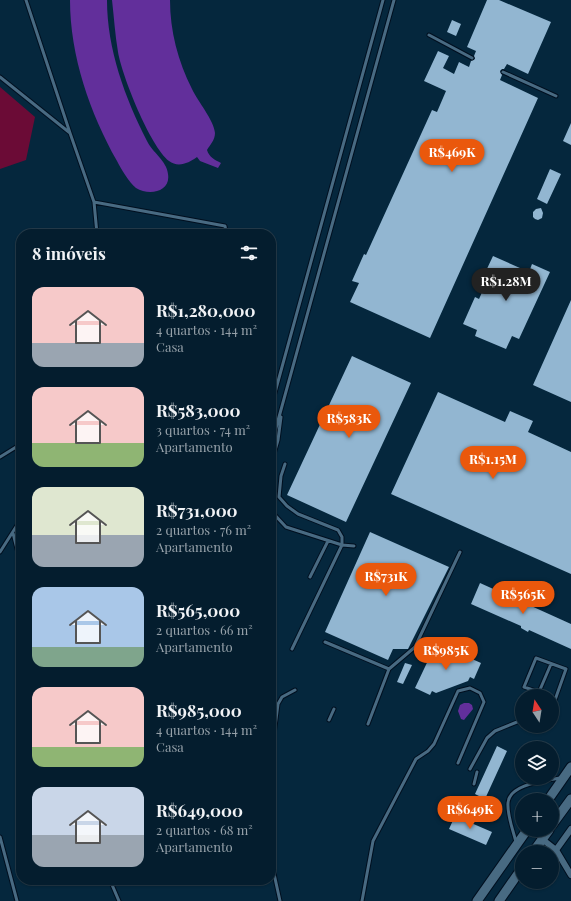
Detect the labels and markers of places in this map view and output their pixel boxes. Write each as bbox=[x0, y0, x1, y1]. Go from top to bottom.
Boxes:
pin: R$469K bbox=[419, 139, 485, 173]
pin: R$1.28M bbox=[469, 268, 543, 302]
pin: R$583K bbox=[316, 405, 382, 439]
pin: R$1.15M bbox=[456, 446, 530, 480]
pin: R$731K bbox=[353, 563, 419, 597]
pin: R$565K bbox=[490, 581, 556, 615]
pin: R$985K bbox=[413, 637, 479, 671]
pin: R$649K bbox=[437, 796, 503, 830]

